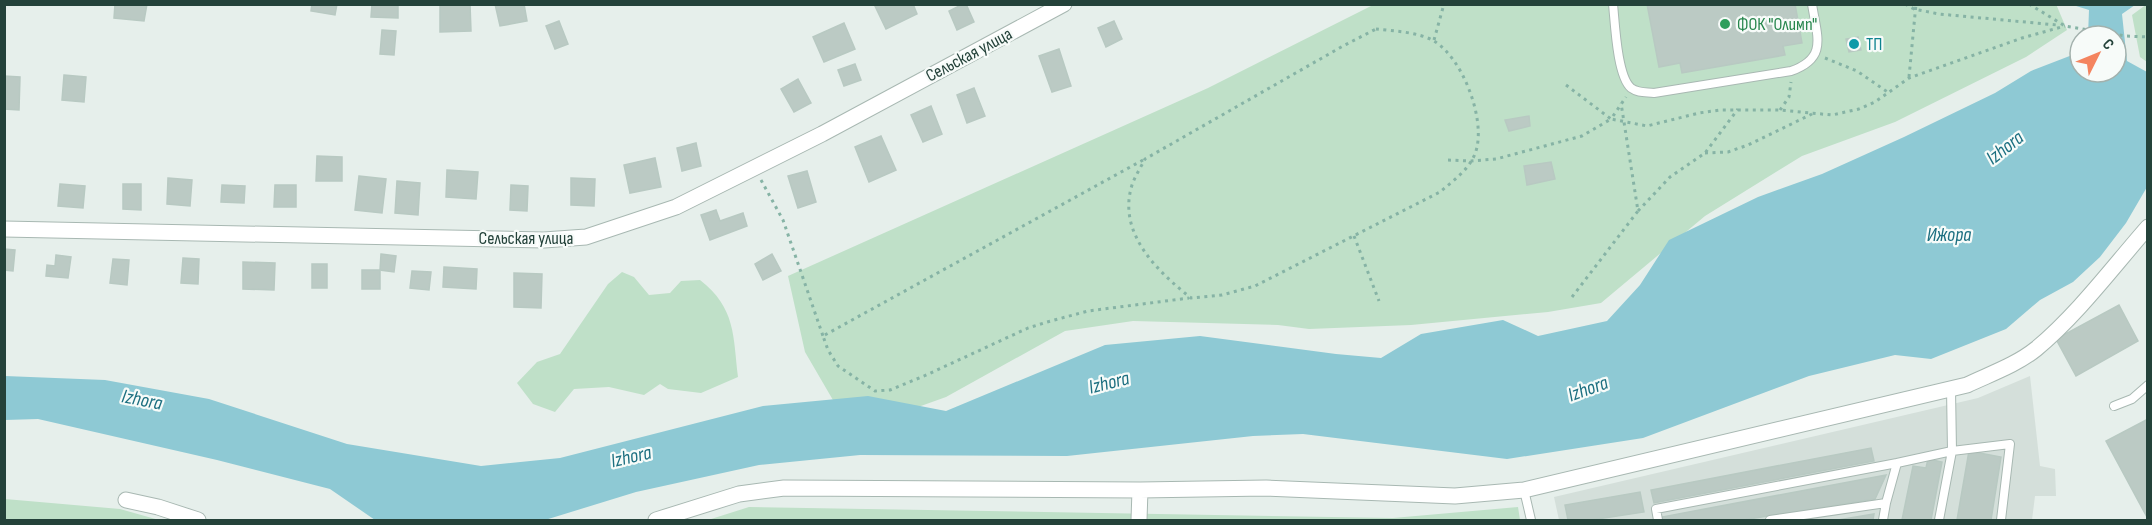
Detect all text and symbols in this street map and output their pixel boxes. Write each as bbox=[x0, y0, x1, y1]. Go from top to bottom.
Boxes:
place label: ФОК "Олимп" bbox=[1737, 14, 1817, 35]
marker: ФОК "Олимп" bbox=[1718, 17, 1732, 31]
street label: Сельская улица bbox=[922, 23, 1016, 87]
north arrow bbox=[2068, 24, 2128, 84]
place label: ТП bbox=[1866, 34, 1882, 55]
text: С bbox=[2098, 35, 2118, 54]
marker: ТП bbox=[1847, 37, 1861, 51]
water label: Izhora bbox=[1981, 126, 2029, 170]
water label: Ижора bbox=[1927, 223, 1971, 247]
street label: Сельская улица bbox=[479, 228, 573, 249]
water label: Izhora bbox=[1086, 366, 1132, 400]
water label: Izhora bbox=[1565, 371, 1611, 407]
water label: Izhora bbox=[120, 384, 164, 416]
water label: Izhora bbox=[608, 441, 654, 473]

